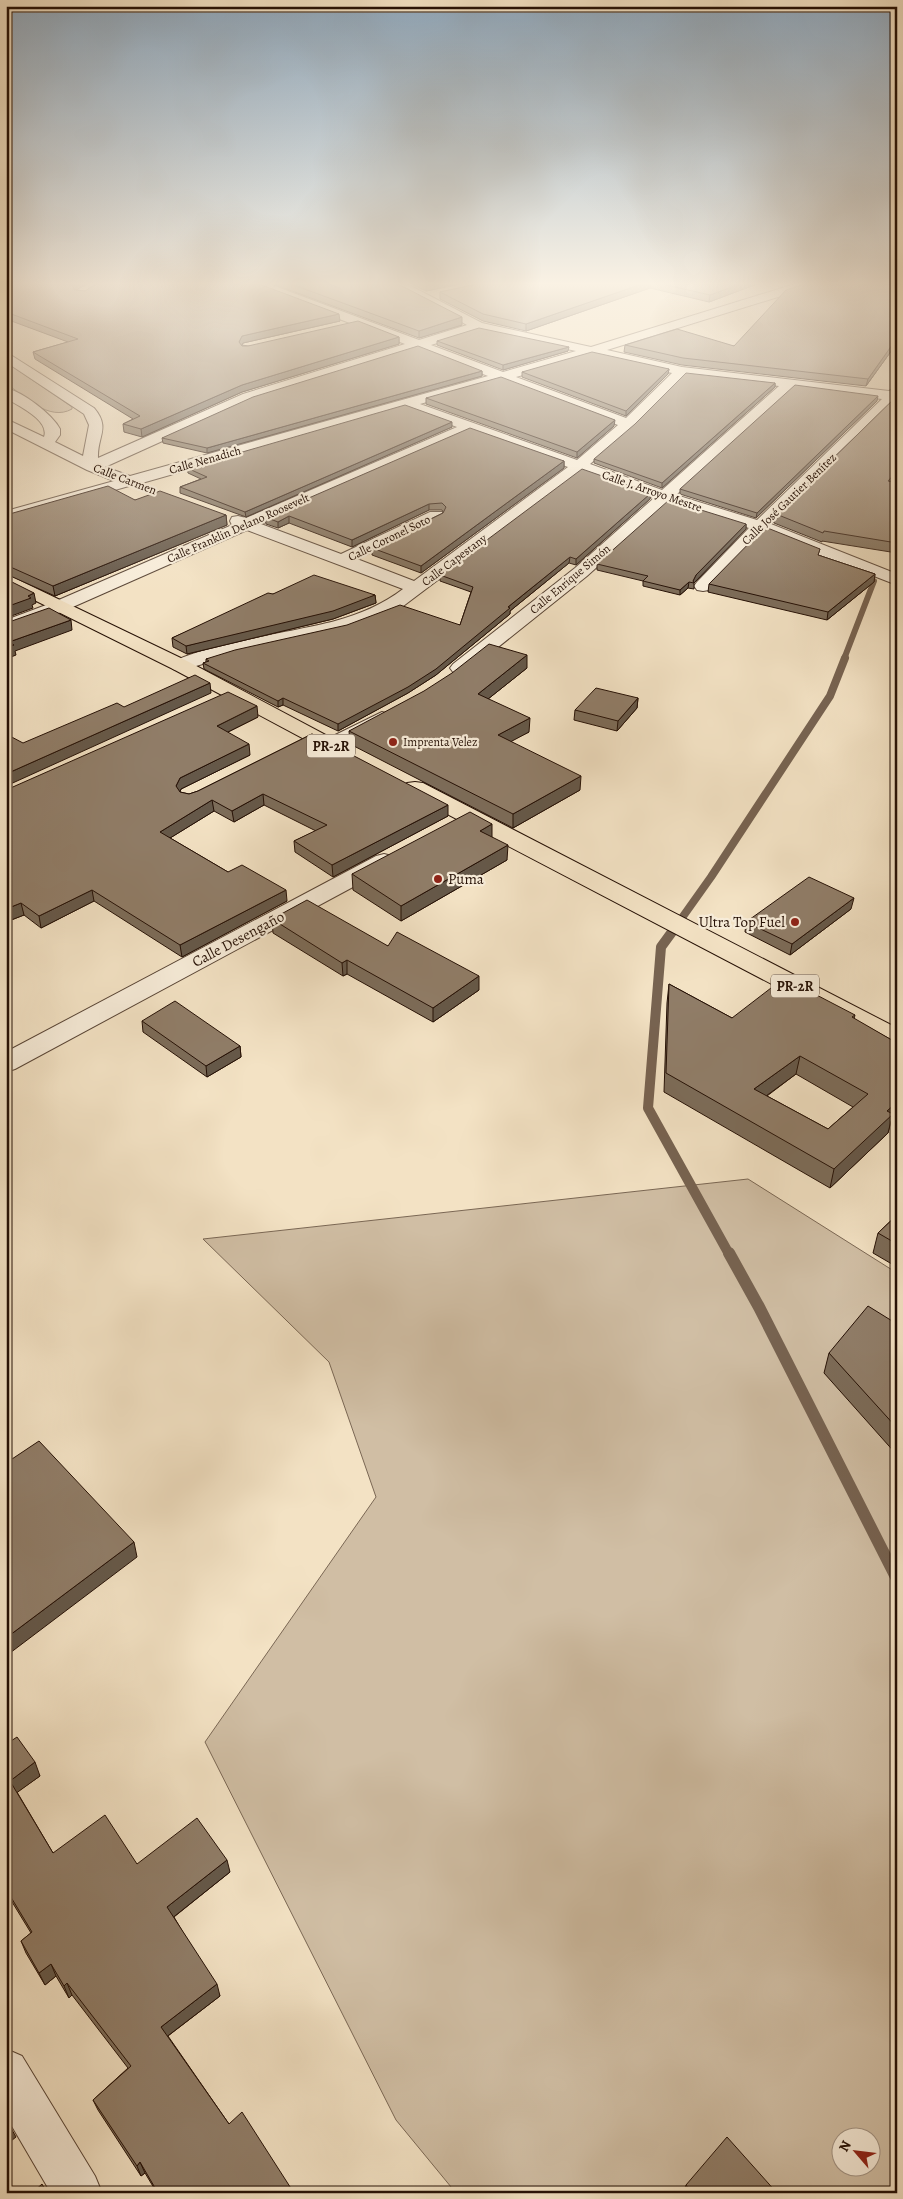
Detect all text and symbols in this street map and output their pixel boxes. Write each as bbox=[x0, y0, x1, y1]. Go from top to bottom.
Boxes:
street label: Calle Nenadich bbox=[167, 442, 243, 478]
street label: Calle José Gautier Benítez bbox=[738, 450, 840, 548]
street label: Calle Carmen bbox=[91, 460, 159, 499]
street label: Calle J. Arroyo Mestre bbox=[600, 466, 704, 516]
street label: Calle Franklin Delano Roosevelt bbox=[164, 489, 312, 567]
street label: Calle Coronel Soto bbox=[345, 511, 433, 565]
street label: Calle Capestany bbox=[418, 530, 490, 590]
street label: Calle Enrique Simón bbox=[526, 540, 614, 617]
road number: PR-2R bbox=[307, 734, 355, 758]
place label: Imprenta Velez bbox=[403, 734, 478, 750]
marker: Imprenta Velez bbox=[387, 736, 399, 748]
place label: Puma bbox=[448, 869, 484, 889]
marker: Puma bbox=[432, 873, 444, 885]
street label: Calle Desengaño bbox=[188, 906, 288, 972]
place label: Ultra Top Fuel bbox=[699, 912, 785, 932]
marker: Ultra Top Fuel bbox=[789, 916, 801, 928]
road number: PR-2R bbox=[771, 974, 819, 998]
north arrow bbox=[830, 2126, 880, 2176]
text: N bbox=[834, 2137, 856, 2155]

